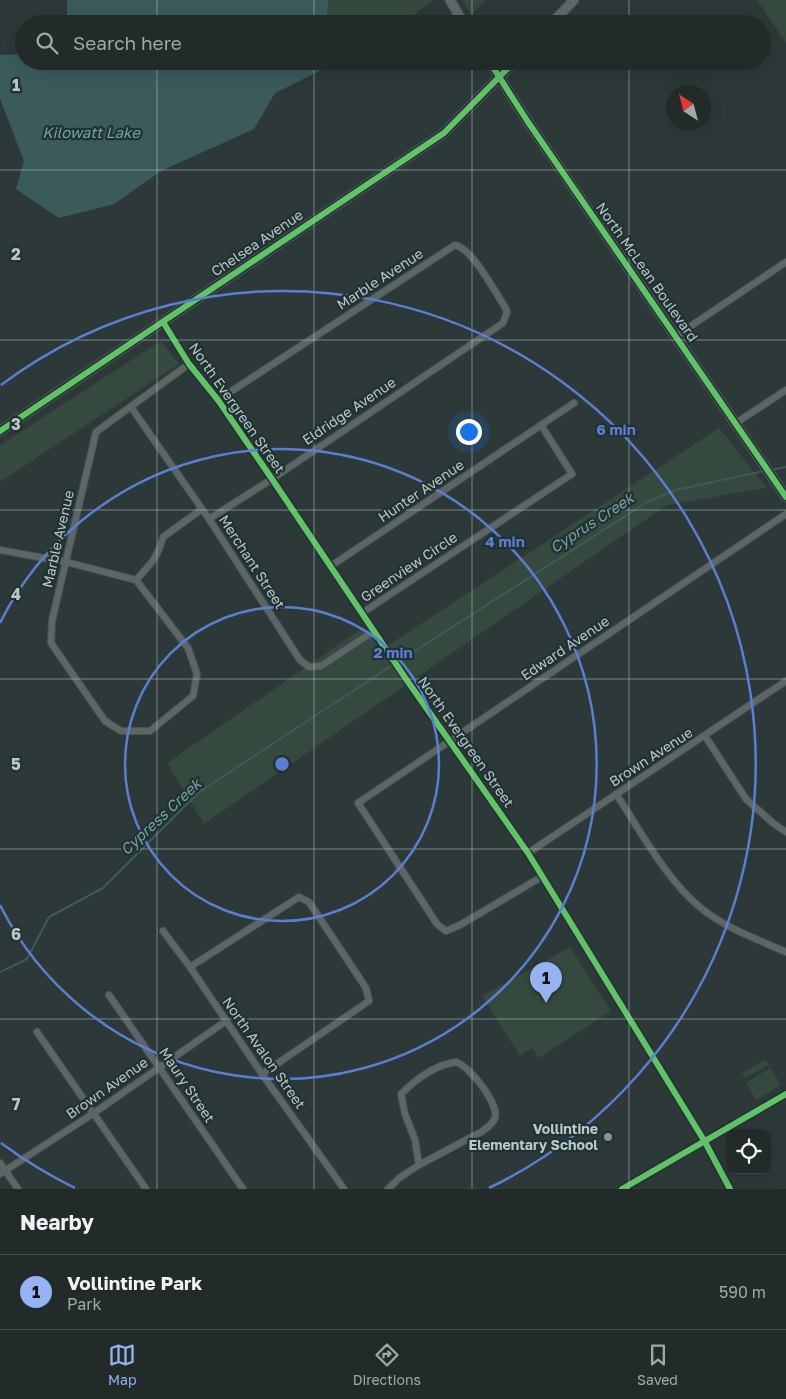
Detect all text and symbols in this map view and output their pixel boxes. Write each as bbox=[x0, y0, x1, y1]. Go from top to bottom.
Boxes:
search box bbox=[15, 15, 771, 70]
icon: search bbox=[33, 29, 61, 57]
text: Search here bbox=[73, 31, 182, 54]
text: 1 bbox=[12, 75, 20, 95]
north arrow bbox=[666, 85, 711, 130]
water label: Kilowatt Lake bbox=[42, 123, 141, 141]
street label: North McLean Boulevard bbox=[593, 199, 702, 345]
street label: Chelsea Avenue bbox=[208, 206, 306, 280]
text: 2 bbox=[11, 244, 21, 264]
street label: Marble Avenue bbox=[333, 244, 426, 313]
street label: North Evergreen Street bbox=[186, 339, 289, 476]
street label: Eldridge Avenue bbox=[299, 373, 399, 448]
text: 3 bbox=[11, 414, 21, 434]
your location bbox=[456, 419, 482, 445]
text: 6 min bbox=[596, 420, 636, 438]
street label: Hunter Avenue bbox=[375, 456, 467, 526]
water label: Cyprus Creek bbox=[546, 488, 639, 557]
street label: Marble Avenue bbox=[38, 489, 77, 589]
street label: Merchant Street bbox=[216, 512, 289, 612]
street label: Greenview Circle bbox=[357, 528, 460, 605]
text: 4 min bbox=[485, 532, 525, 550]
text: 4 bbox=[11, 584, 21, 604]
street label: Edward Avenue bbox=[517, 612, 612, 683]
text: 2 min bbox=[373, 643, 413, 661]
street label: North Evergreen Street bbox=[415, 673, 518, 810]
street label: Brown Avenue bbox=[606, 723, 696, 790]
text: 5 bbox=[11, 754, 21, 774]
centre of rings bbox=[273, 755, 291, 773]
water label: Cypress Creek bbox=[116, 773, 206, 859]
text: 6 bbox=[11, 924, 21, 944]
pin: 1 bbox=[530, 962, 562, 1003]
street label: North Avalon Street bbox=[219, 994, 309, 1112]
street label: Maury Street bbox=[156, 1044, 219, 1126]
street label: Brown Avenue bbox=[63, 1053, 151, 1122]
text: 7 bbox=[12, 1094, 21, 1114]
place label: Vollintine Elementary School bbox=[469, 1120, 598, 1153]
map controls bbox=[726, 1129, 771, 1174]
button: locate bbox=[726, 1129, 771, 1174]
marker: Vollintine Elementary School bbox=[602, 1131, 614, 1143]
text: Nearby bbox=[20, 1209, 94, 1235]
text: Vollintine Park bbox=[67, 1271, 202, 1294]
text: 1 bbox=[32, 1282, 40, 1302]
text: 590 m bbox=[719, 1282, 766, 1302]
text: Park bbox=[67, 1294, 102, 1314]
tab: Map bbox=[108, 1341, 137, 1388]
tab: Directions bbox=[353, 1341, 421, 1388]
tab: Saved bbox=[637, 1341, 678, 1388]

